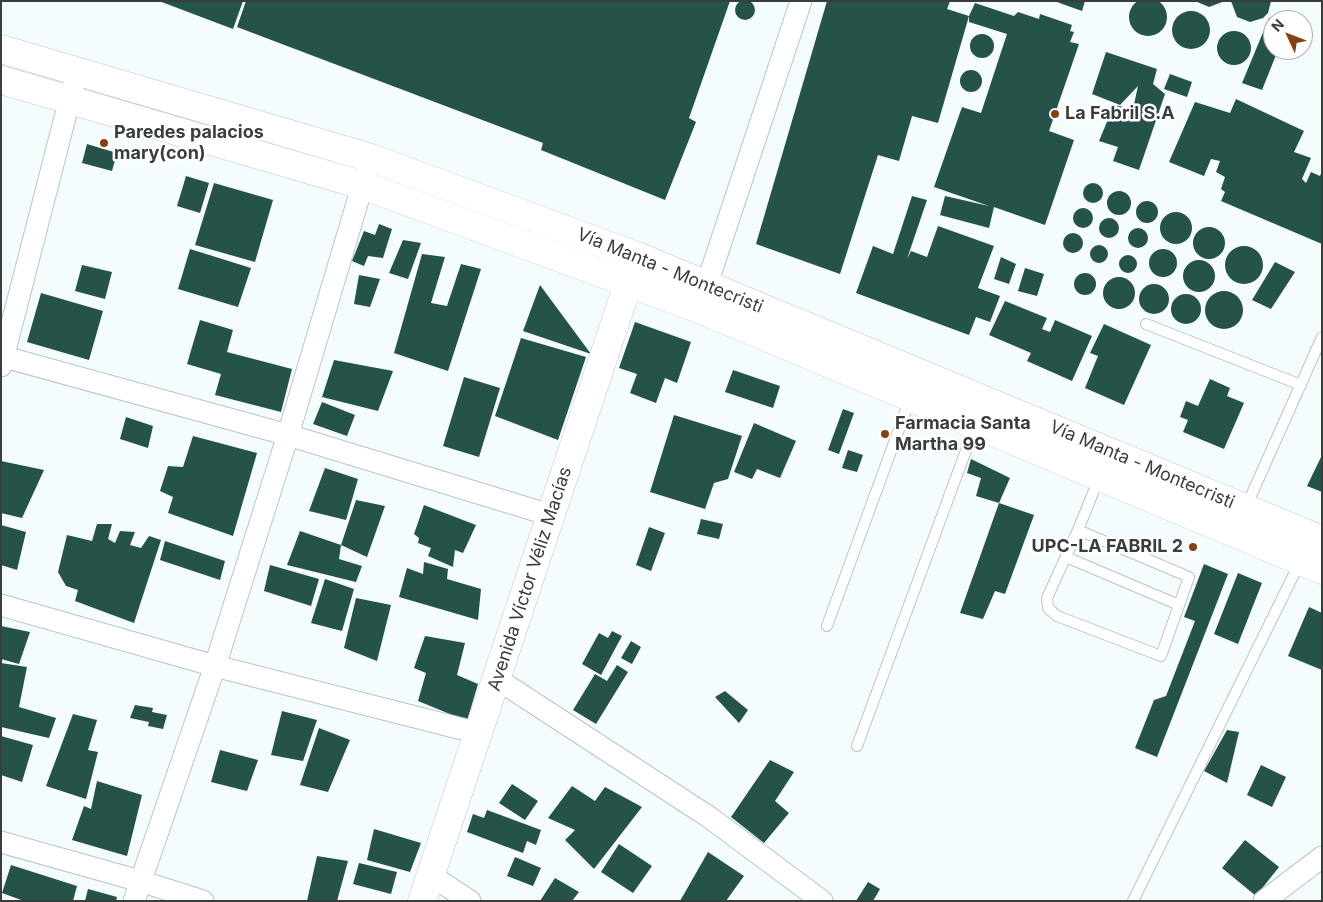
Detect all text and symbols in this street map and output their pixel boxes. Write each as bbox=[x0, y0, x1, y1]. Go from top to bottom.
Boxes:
north arrow bbox=[1263, 10, 1313, 60]
text: N bbox=[1268, 15, 1287, 35]
place label: La Fabril S.A bbox=[1065, 103, 1175, 125]
marker: La Fabril S.A bbox=[1049, 108, 1061, 120]
place label: Paredes palacios mary(con) bbox=[114, 122, 264, 164]
marker: Paredes palacios mary(con) bbox=[98, 137, 110, 149]
street label: Vía Manta - Montecristi bbox=[574, 224, 766, 318]
place label: Farmacia Santa Martha 99 bbox=[895, 413, 1031, 456]
street label: Vía Manta - Montecristi bbox=[1046, 416, 1238, 514]
marker: Farmacia Santa Martha 99 bbox=[879, 428, 891, 440]
street label: Avenida Víctor Véliz Macías bbox=[484, 464, 576, 694]
place label: UPC-LA FABRIL 2 bbox=[1032, 536, 1183, 558]
marker: UPC-LA FABRIL 2 bbox=[1187, 541, 1199, 553]

